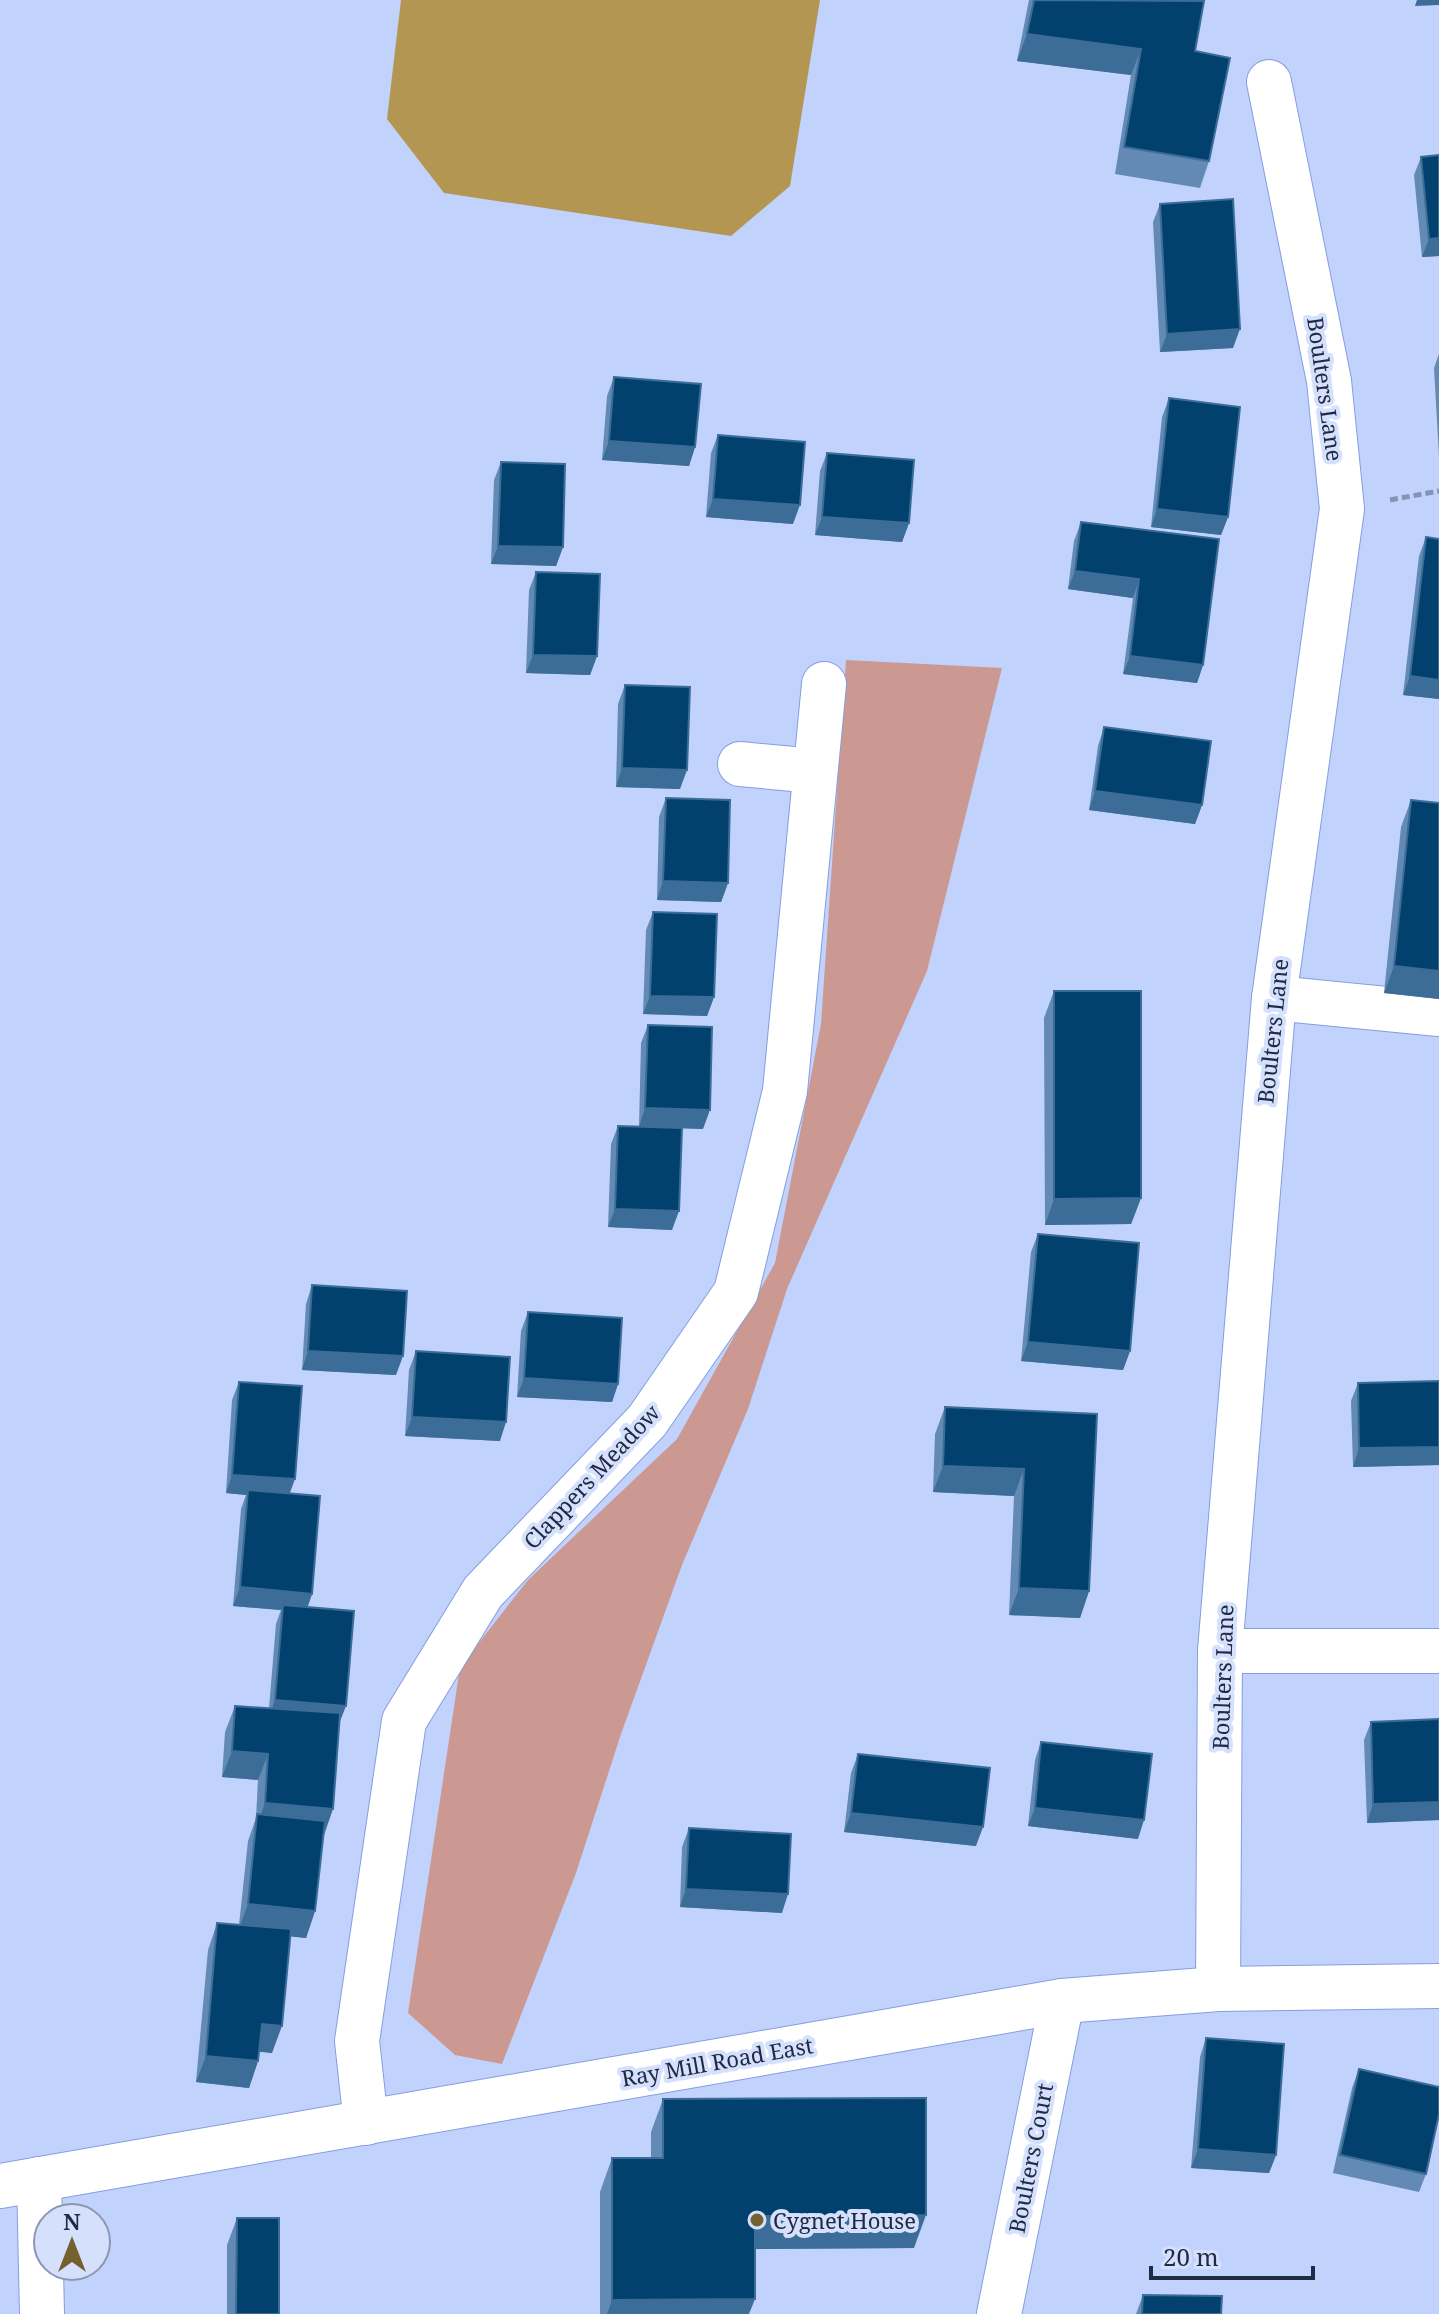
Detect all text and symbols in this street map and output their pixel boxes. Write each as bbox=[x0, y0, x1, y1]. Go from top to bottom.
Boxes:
street label: Boulters Lane bbox=[1301, 315, 1351, 463]
street label: Boulters Lane bbox=[1249, 957, 1295, 1105]
street label: Clappers Meadow bbox=[516, 1397, 666, 1555]
street label: Boulters Lane bbox=[1204, 1604, 1240, 1750]
street label: Ray Mill Road East bbox=[619, 2029, 815, 2093]
street label: Boulters Court bbox=[1001, 2080, 1059, 2235]
north arrow bbox=[32, 2202, 112, 2282]
place label: Cygnet House bbox=[773, 2205, 916, 2235]
text: N bbox=[63, 2206, 81, 2236]
marker: Cygnet House bbox=[748, 2211, 766, 2229]
scale bar bbox=[1151, 2230, 1313, 2280]
text: 20 m bbox=[1163, 2240, 1219, 2273]

